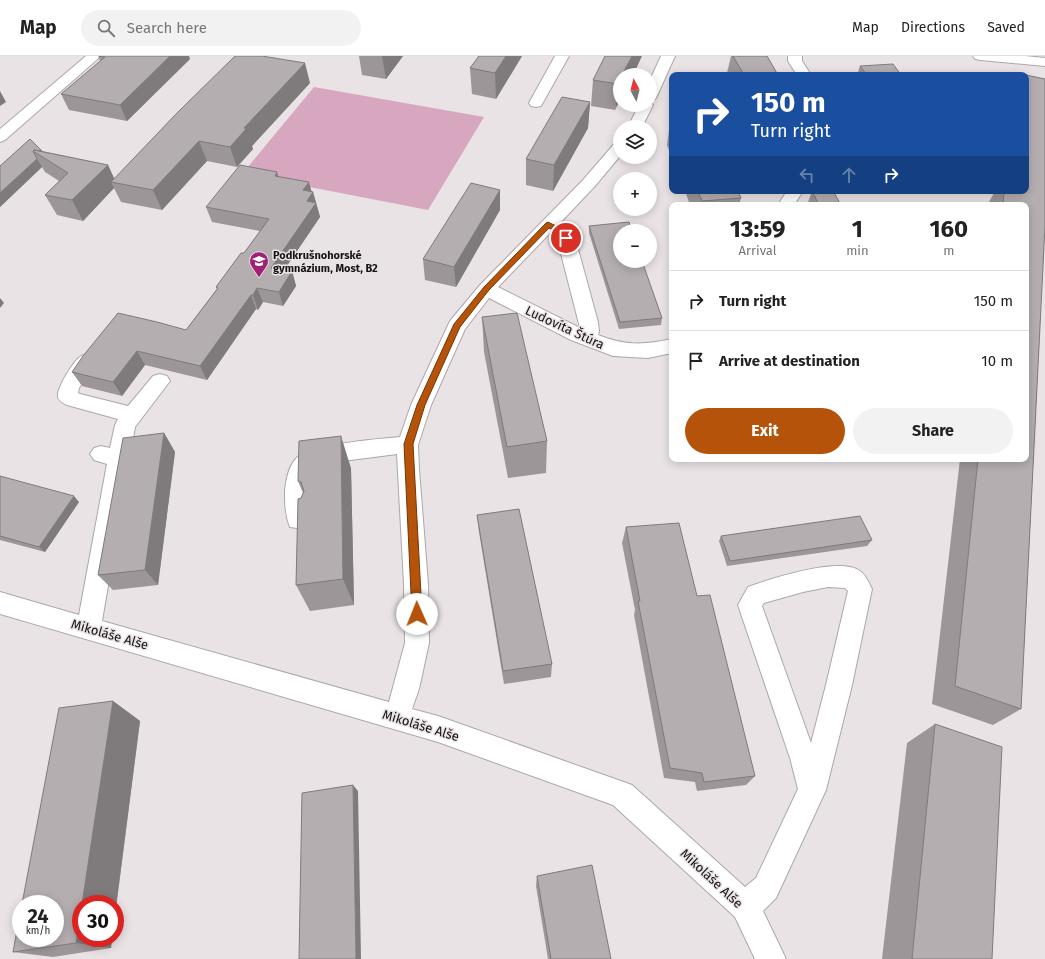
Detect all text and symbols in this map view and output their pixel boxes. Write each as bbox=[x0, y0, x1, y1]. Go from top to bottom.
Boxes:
search box bbox=[81, 10, 361, 46]
text: Map bbox=[20, 16, 57, 39]
icon: search bbox=[95, 17, 117, 39]
text: Search here bbox=[127, 19, 207, 37]
text: Map bbox=[852, 19, 879, 36]
text: Directions bbox=[901, 19, 965, 36]
text: Saved bbox=[987, 19, 1025, 36]
north arrow bbox=[613, 68, 657, 112]
map controls bbox=[613, 68, 657, 268]
text: 150 m bbox=[751, 86, 826, 119]
icon: right bbox=[685, 88, 737, 140]
button: layers bbox=[613, 120, 657, 164]
text: Turn right bbox=[751, 120, 831, 142]
icon: left bbox=[796, 164, 818, 186]
icon: ahead bbox=[838, 164, 860, 186]
icon: right bbox=[880, 164, 902, 186]
button: + bbox=[613, 172, 657, 216]
text: 13:59 bbox=[730, 215, 785, 243]
text: 1 bbox=[852, 215, 863, 243]
text: 160 bbox=[929, 215, 968, 243]
pin bbox=[549, 221, 583, 255]
button: − bbox=[613, 224, 657, 268]
icon: arrive bbox=[555, 227, 577, 249]
text: Arrival bbox=[739, 243, 777, 258]
text: min bbox=[846, 243, 869, 258]
text: m bbox=[943, 243, 954, 258]
place label: Podkrušnohorské gymnázium, Most, B2 bbox=[273, 249, 378, 275]
school or university icon: Podkrušnohorské gymnázium, Most, B2 bbox=[248, 250, 270, 278]
icon: right bbox=[685, 290, 707, 312]
text: Turn right bbox=[719, 292, 786, 310]
text: 150 m bbox=[974, 292, 1013, 310]
street label: Ludovíta Štúra bbox=[523, 302, 607, 352]
icon: arrive bbox=[685, 350, 707, 372]
text: Arrive at destination bbox=[719, 352, 860, 370]
text: 10 m bbox=[981, 352, 1013, 370]
button: Exit bbox=[685, 408, 845, 454]
button: Share bbox=[853, 408, 1013, 454]
position arrow bbox=[396, 593, 438, 635]
street label: Mikoláše Alše bbox=[70, 616, 150, 653]
street label: Mikoláše Alše bbox=[381, 707, 461, 744]
street label: Mikoláše Alše bbox=[677, 846, 746, 911]
speed limit sign: 30 bbox=[72, 895, 124, 947]
text: 24 bbox=[27, 904, 49, 928]
text: km/h bbox=[26, 925, 50, 937]

